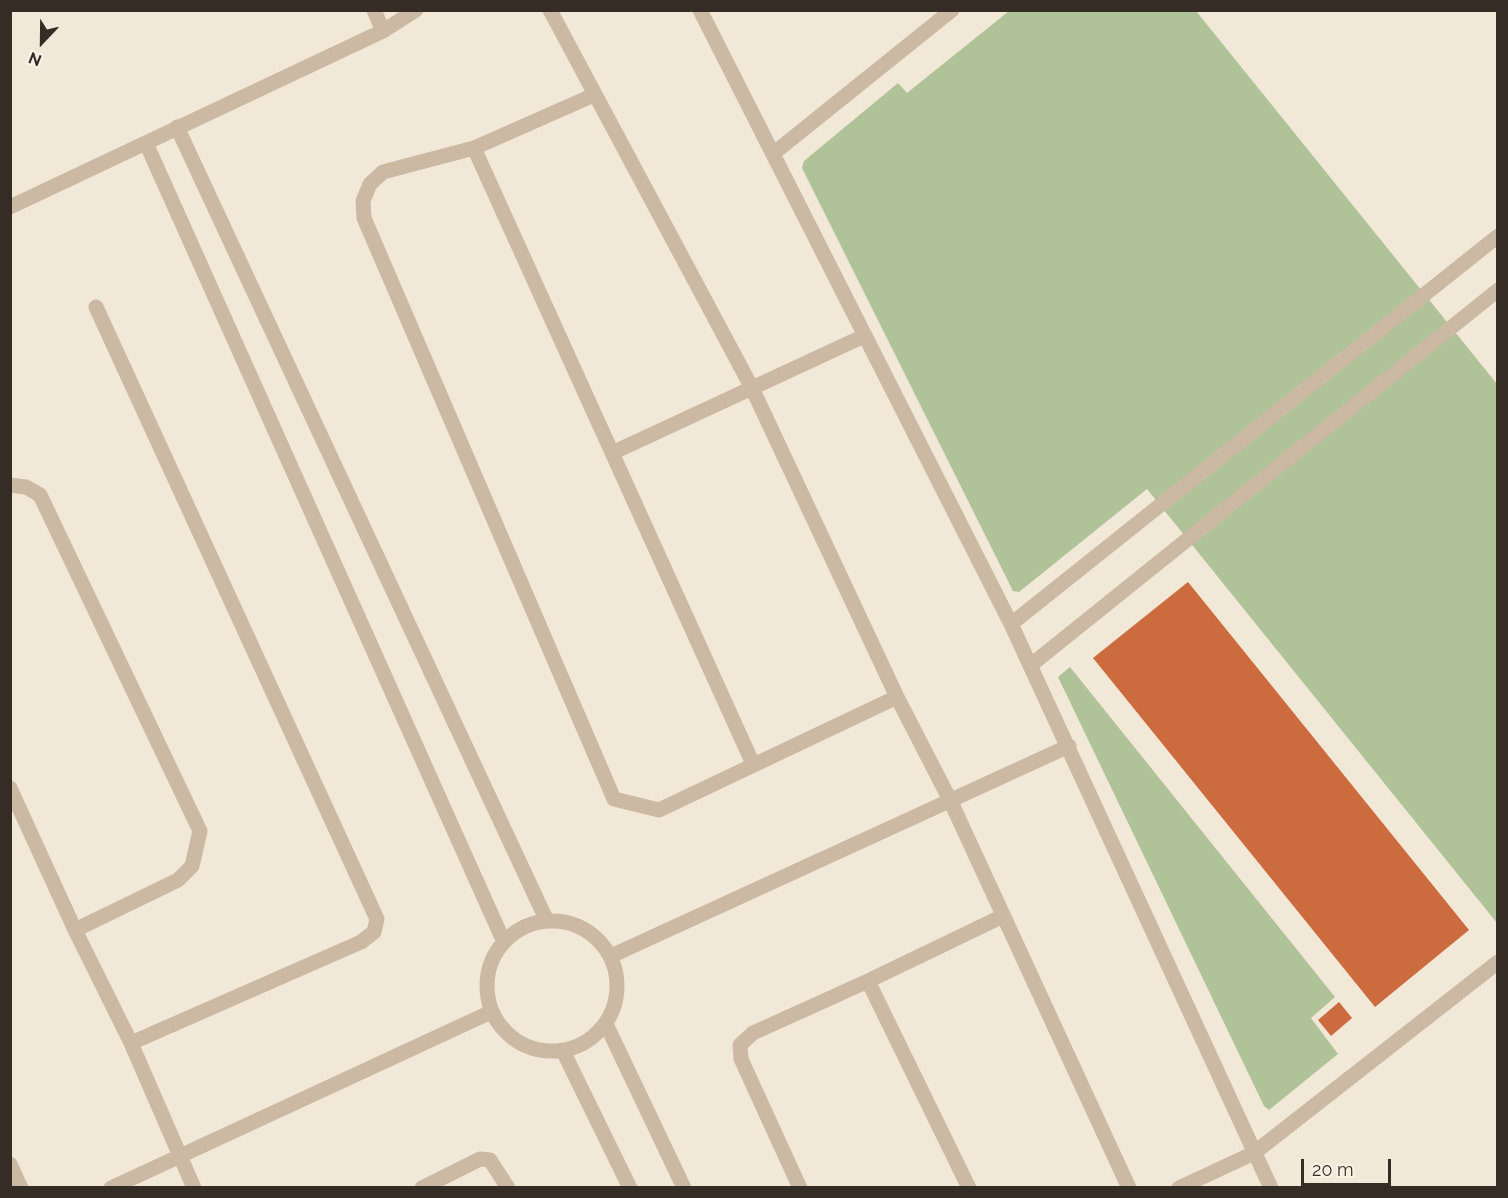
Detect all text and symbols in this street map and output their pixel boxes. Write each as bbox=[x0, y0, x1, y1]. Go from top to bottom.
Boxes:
north arrow bbox=[12, 12, 72, 72]
text: N bbox=[26, 48, 44, 70]
scale bar bbox=[1304, 1147, 1394, 1185]
text: 20 m bbox=[1312, 1159, 1354, 1180]

